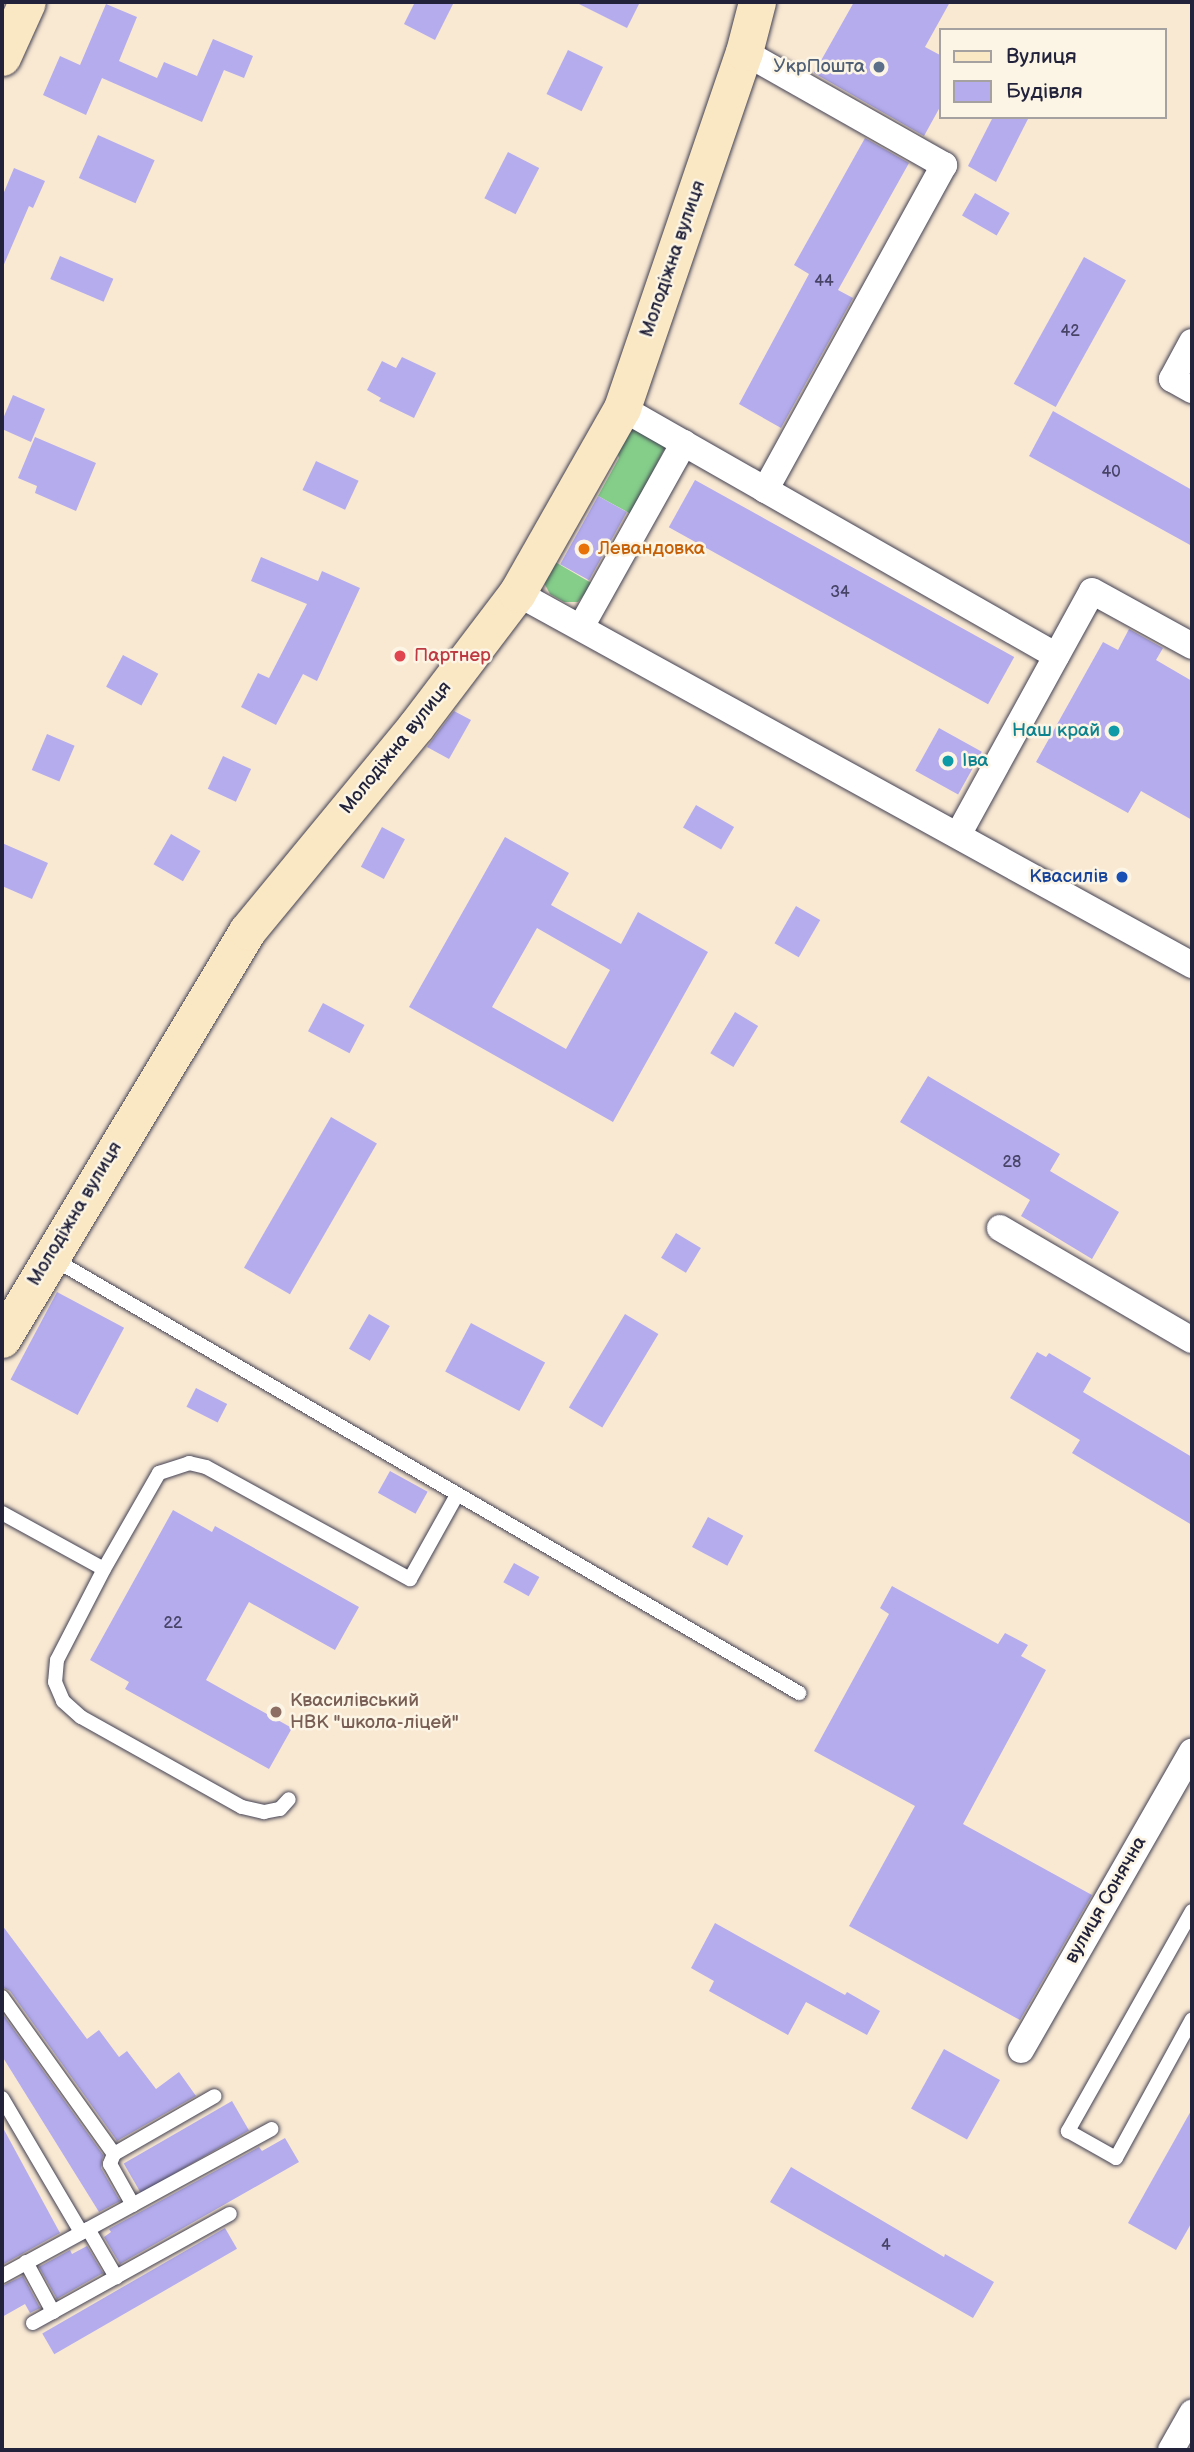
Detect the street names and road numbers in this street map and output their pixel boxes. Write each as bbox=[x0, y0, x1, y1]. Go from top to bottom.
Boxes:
street label: Молодіжна вулиця bbox=[635, 178, 711, 340]
street label: Молодіжна вулиця bbox=[335, 677, 457, 819]
street label: Молодіжна вулиця bbox=[23, 1138, 127, 1290]
street label: вулиця Сонячна bbox=[1060, 1832, 1152, 1968]

